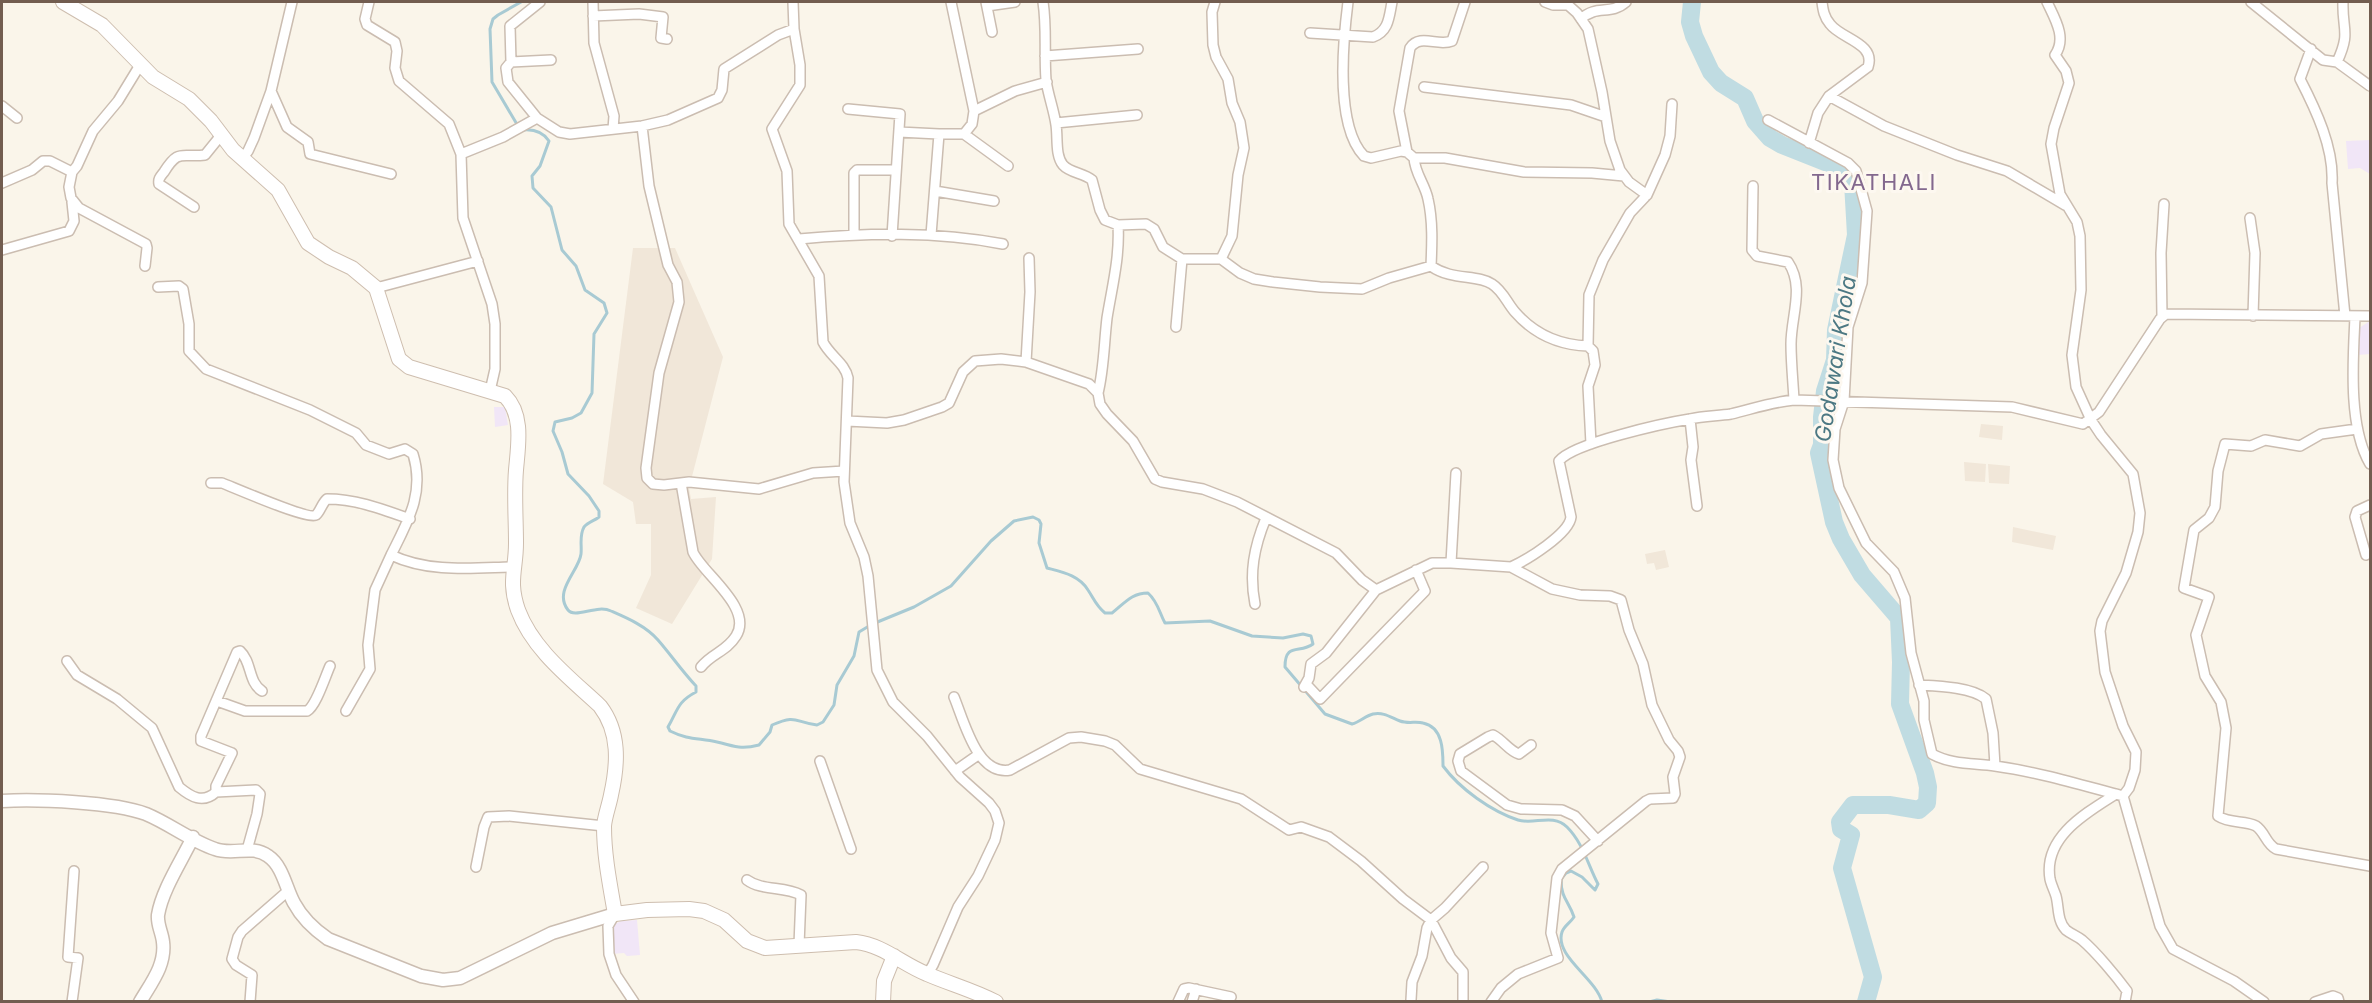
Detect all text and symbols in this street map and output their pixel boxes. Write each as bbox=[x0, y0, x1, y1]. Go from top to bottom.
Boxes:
district label: TIKATHALI bbox=[1811, 169, 1937, 195]
water label: Godawari Khola bbox=[1809, 274, 1861, 444]

